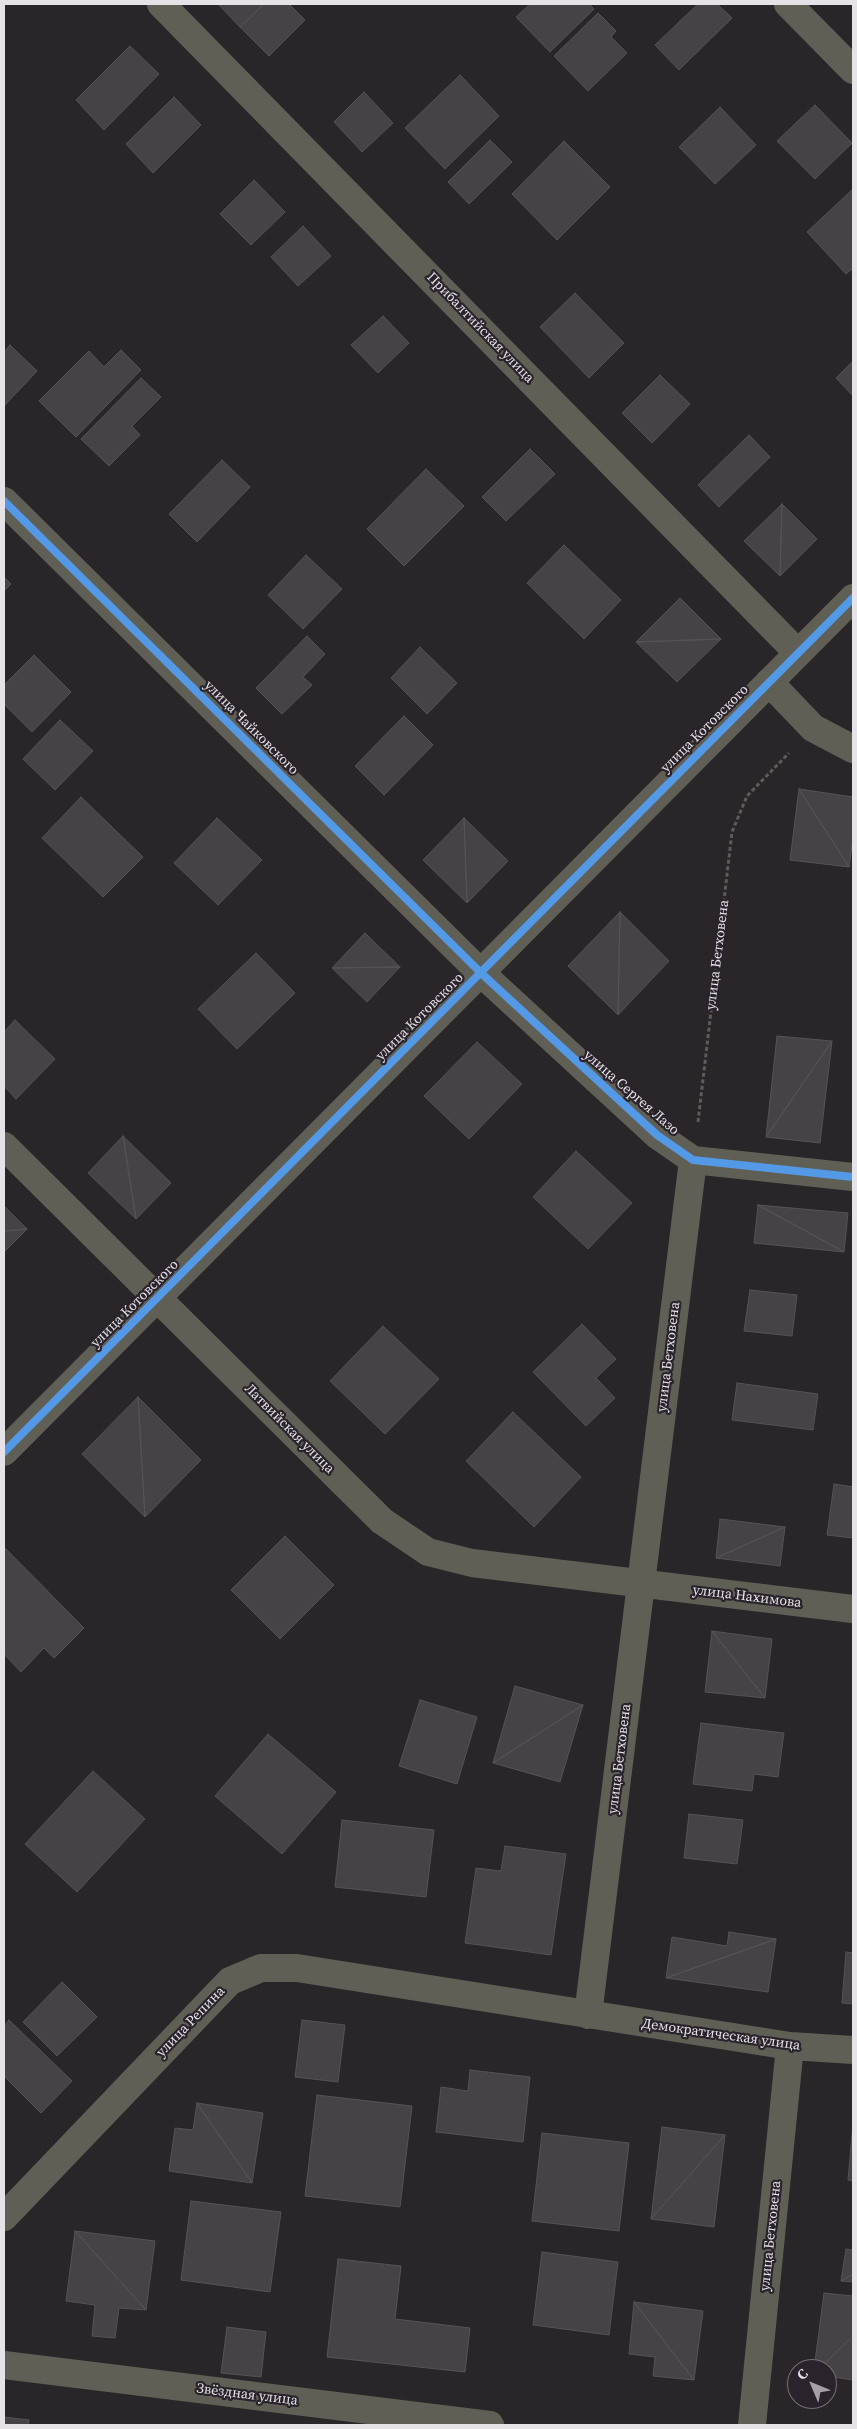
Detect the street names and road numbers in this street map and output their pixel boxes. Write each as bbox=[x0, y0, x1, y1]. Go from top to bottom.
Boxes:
street label: Прибалтийская улица bbox=[423, 269, 537, 387]
street label: улица Чайковского bbox=[200, 677, 302, 779]
street label: улица Котовского bbox=[658, 682, 752, 776]
street label: улица Бетховена bbox=[703, 899, 733, 1011]
street label: улица Котовского bbox=[373, 970, 467, 1064]
street label: улица Сергея Лазо bbox=[580, 1047, 682, 1139]
street label: улица Котовского bbox=[88, 1257, 182, 1351]
street label: улица Бетховена bbox=[654, 1301, 684, 1413]
street label: Латвийская улица bbox=[240, 1380, 338, 1478]
street label: улица Нахимова bbox=[692, 1582, 802, 1612]
street label: улица Бетховена bbox=[605, 1703, 635, 1815]
street label: улица Репина bbox=[153, 1983, 229, 2061]
street label: Демократическая улица bbox=[641, 2016, 801, 2054]
street label: улица Бетховена bbox=[757, 2180, 785, 2292]
street label: Звёздная улица bbox=[195, 2380, 299, 2410]

